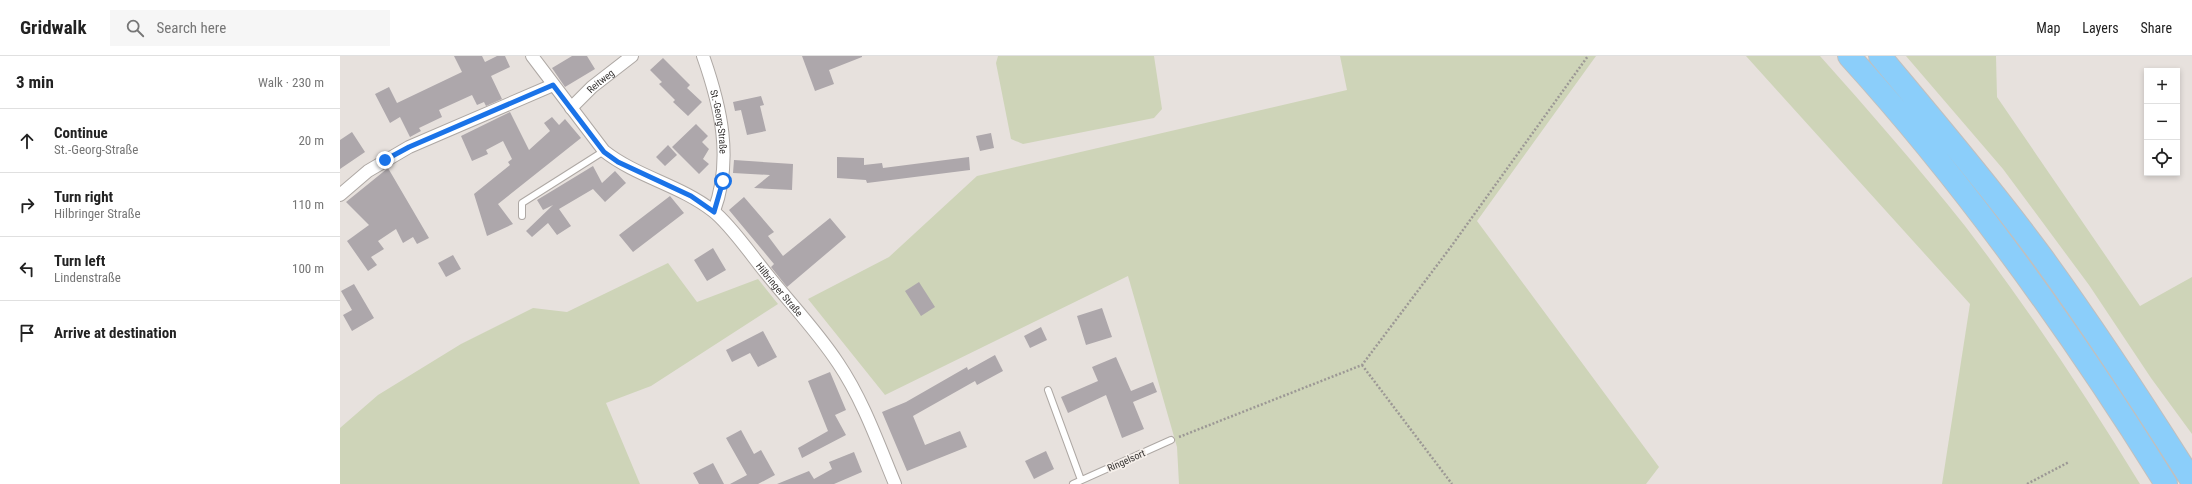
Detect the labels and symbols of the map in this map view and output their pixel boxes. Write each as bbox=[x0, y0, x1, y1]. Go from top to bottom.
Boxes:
street label: Reitweg bbox=[585, 67, 616, 95]
street label: St.-Georg-Straße bbox=[708, 89, 729, 154]
route end bbox=[376, 151, 394, 169]
route start bbox=[714, 172, 732, 190]
street label: Hilbringer Straße bbox=[754, 261, 805, 319]
street label: Ringelsort bbox=[1106, 447, 1147, 474]

